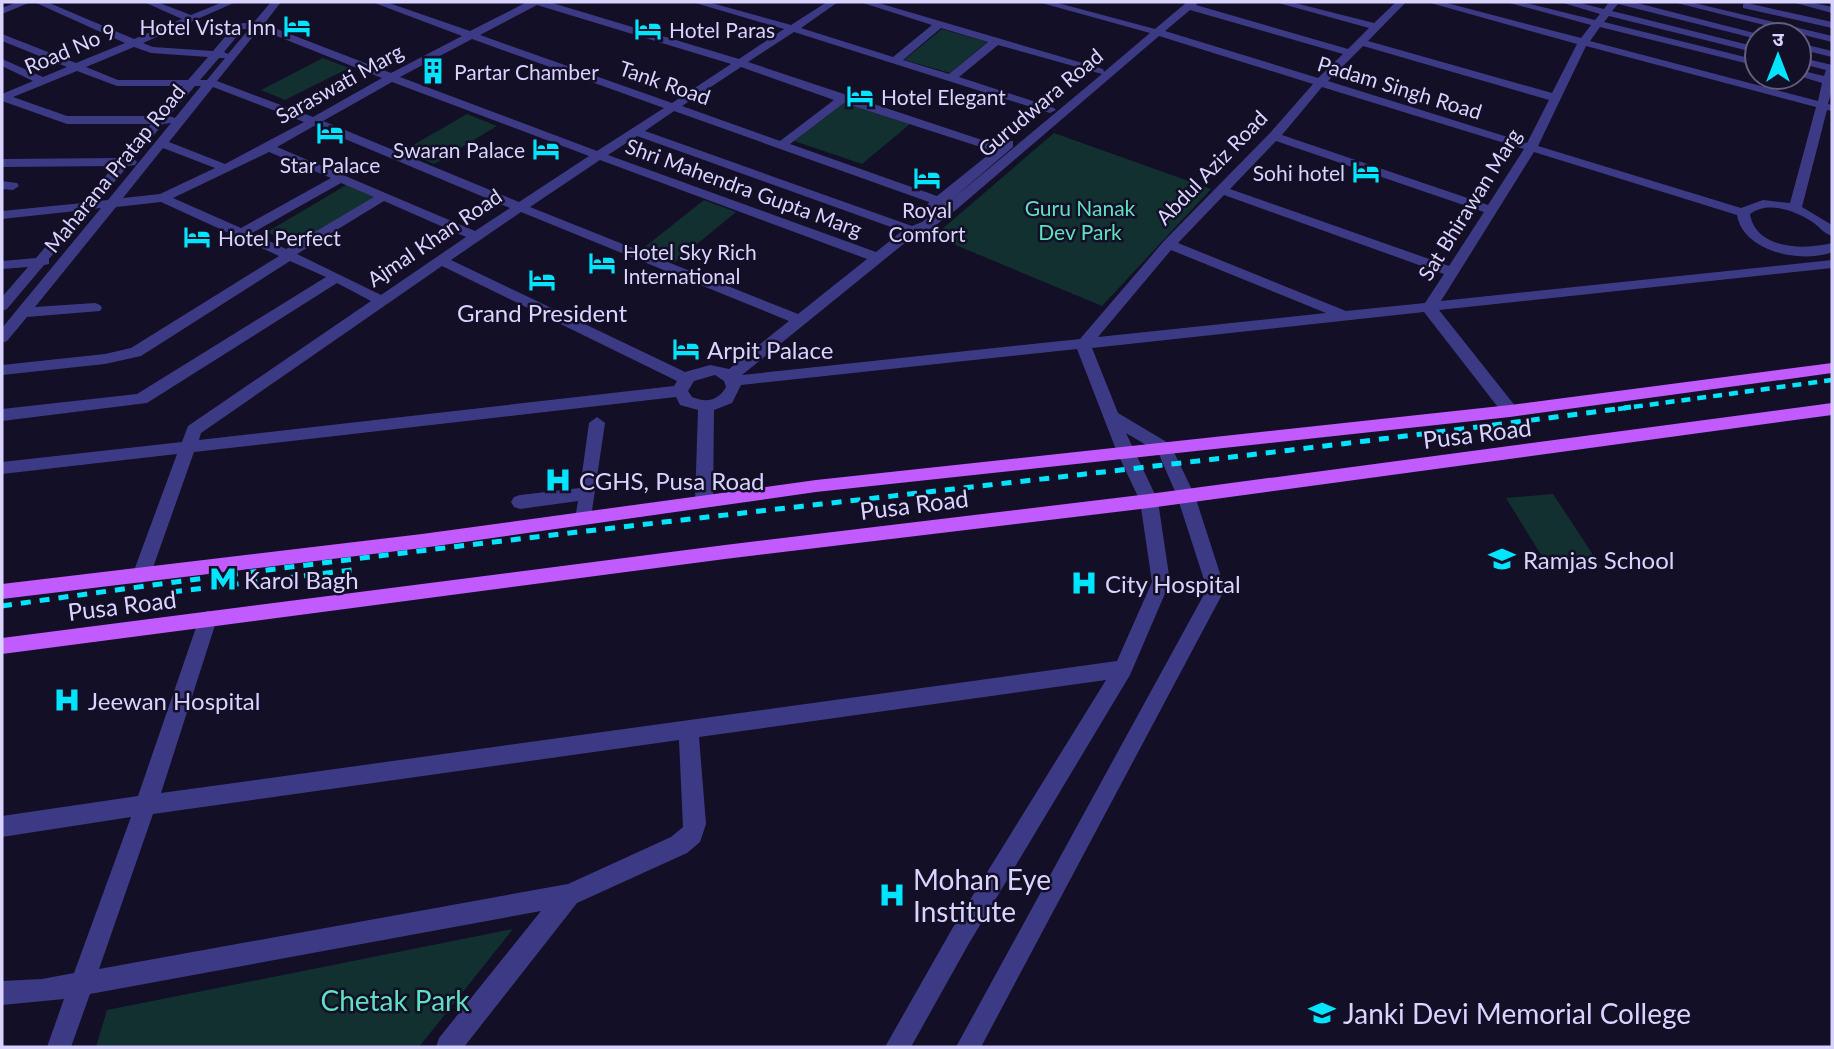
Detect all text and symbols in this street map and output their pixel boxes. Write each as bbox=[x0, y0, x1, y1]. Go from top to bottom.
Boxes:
hotel icon: Hotel Vista Inn bbox=[282, 11, 312, 41]
place label: Hotel Vista Inn bbox=[140, 14, 276, 39]
hotel icon: Hotel Paras bbox=[633, 14, 663, 44]
place label: Hotel Paras bbox=[669, 17, 775, 42]
street label: Road No 9 bbox=[20, 18, 120, 78]
north arrow bbox=[1743, 21, 1813, 91]
text: उ bbox=[1772, 27, 1784, 50]
street label: Saraswati Marg bbox=[271, 38, 407, 128]
street label: Gurudwara Road bbox=[973, 43, 1107, 161]
street label: Padam Singh Road bbox=[1315, 50, 1485, 124]
street label: Tank Road bbox=[616, 55, 714, 109]
building icon: Partar Chamber bbox=[418, 56, 448, 86]
place label: Partar Chamber bbox=[454, 59, 599, 84]
street label: Maharana Pratap Road bbox=[38, 79, 190, 257]
hotel icon: Hotel Elegant bbox=[845, 81, 875, 111]
place label: Hotel Elegant bbox=[881, 84, 1006, 109]
street label: Abdul Aziz Road bbox=[1150, 105, 1272, 229]
hotel icon: Star Palace bbox=[315, 118, 345, 148]
street label: Sat Bhirawan Marg bbox=[1412, 123, 1526, 285]
street label: Shri Mahendra Gupta Marg bbox=[622, 133, 866, 242]
hotel icon: Swaran Palace bbox=[531, 134, 561, 164]
place label: Swaran Palace bbox=[393, 137, 525, 162]
place label: Star Palace bbox=[280, 152, 380, 177]
hotel icon: Sohi hotel bbox=[1351, 157, 1381, 187]
place label: Sohi hotel bbox=[1253, 160, 1345, 185]
hotel icon: Royal Comfort bbox=[912, 163, 942, 193]
street label: Ajmal Khan Road bbox=[362, 183, 506, 291]
park label: Guru Nanak Dev Park bbox=[1025, 195, 1136, 244]
place label: Royal Comfort bbox=[889, 197, 966, 246]
hotel icon: Hotel Perfect bbox=[182, 222, 212, 252]
place label: Hotel Perfect bbox=[218, 225, 341, 250]
place label: Hotel Sky Rich International bbox=[623, 239, 757, 288]
hotel icon: Hotel Sky Rich International bbox=[587, 248, 617, 278]
hotel icon: Grand President bbox=[527, 265, 557, 295]
place label: Grand President bbox=[457, 298, 627, 327]
hotel icon: Arpit Palace bbox=[671, 334, 701, 364]
place label: Arpit Palace bbox=[707, 335, 833, 364]
street label: Pusa Road bbox=[1421, 412, 1533, 454]
hospital icon: CGHS, Pusa Road bbox=[543, 465, 573, 495]
place label: CGHS, Pusa Road bbox=[579, 466, 765, 495]
street label: Pusa Road bbox=[858, 483, 970, 525]
school or university icon: Ramjas School bbox=[1487, 544, 1517, 574]
place label: Ramjas School bbox=[1523, 545, 1674, 574]
metro station icon: Karol Bagh bbox=[208, 564, 238, 594]
place label: Karol Bagh bbox=[244, 565, 359, 594]
hospital icon: City Hospital bbox=[1069, 568, 1099, 598]
place label: City Hospital bbox=[1105, 569, 1241, 598]
street label: Pusa Road bbox=[66, 584, 178, 626]
hospital icon: Jeewan Hospital bbox=[52, 685, 82, 715]
place label: Jeewan Hospital bbox=[88, 686, 260, 715]
place label: Mohan Eye Institute bbox=[913, 862, 1051, 928]
hospital icon: Mohan Eye Institute bbox=[877, 880, 907, 910]
park label: Chetak Park bbox=[320, 983, 470, 1017]
place label: Janki Devi Memorial College bbox=[1343, 996, 1691, 1030]
school or university icon: Janki Devi Memorial College bbox=[1307, 998, 1337, 1028]

